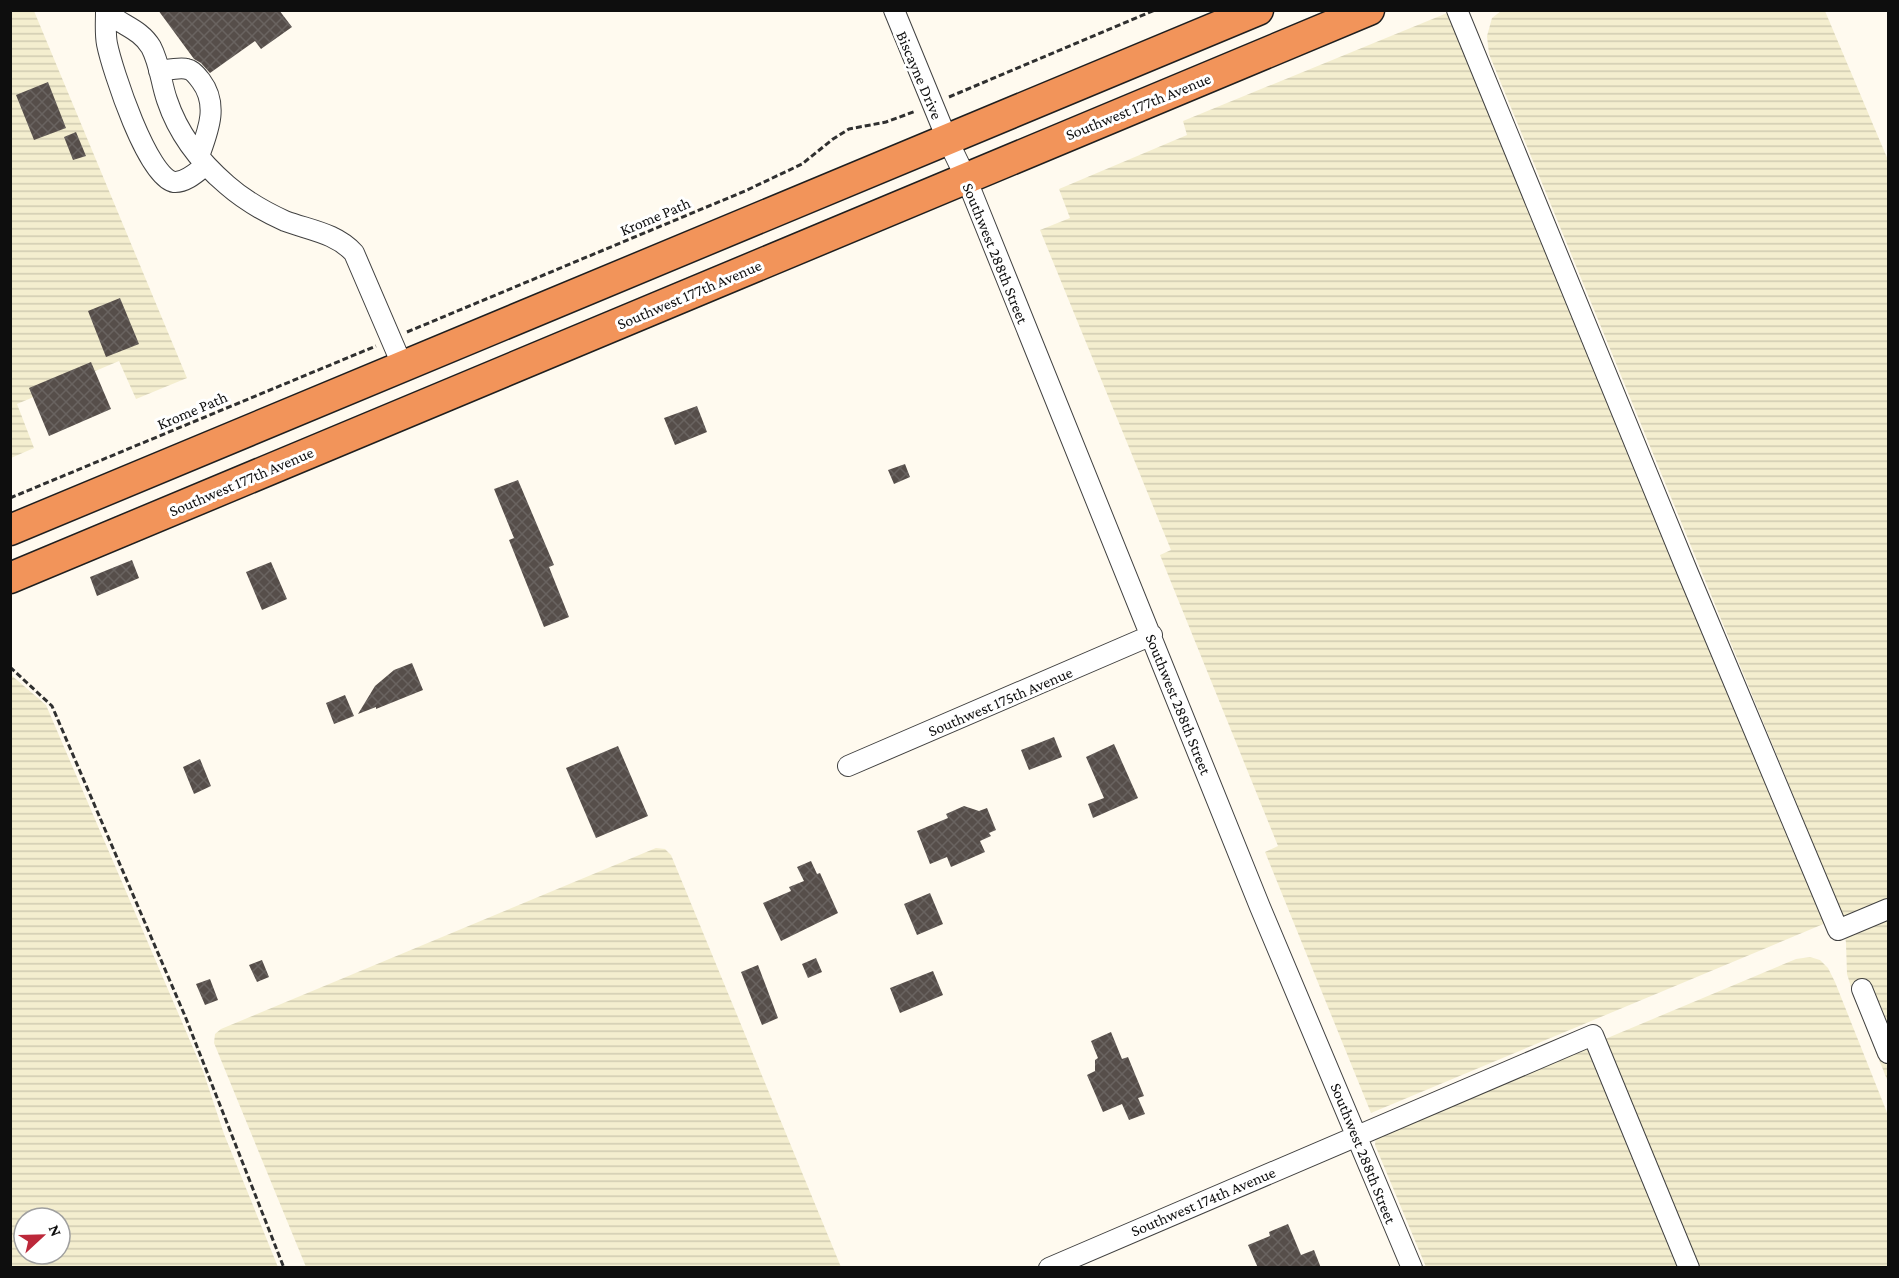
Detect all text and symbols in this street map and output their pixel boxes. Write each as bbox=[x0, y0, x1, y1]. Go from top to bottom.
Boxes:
street label: Biscayne Drive bbox=[892, 29, 946, 122]
street label: Southwest 177th Avenue bbox=[1063, 70, 1213, 143]
street label: Southwest 288th Street bbox=[960, 180, 1032, 327]
street label: Krome Path bbox=[618, 194, 693, 239]
street label: Southwest 177th Avenue bbox=[615, 256, 764, 333]
street label: Krome Path bbox=[155, 388, 230, 433]
street label: Southwest 177th Avenue bbox=[167, 443, 316, 520]
street label: Southwest 288th Street bbox=[1143, 631, 1215, 778]
street label: Southwest 175th Avenue bbox=[926, 663, 1075, 740]
street label: Southwest 288th Street bbox=[1328, 1080, 1400, 1227]
street label: Southwest 174th Avenue bbox=[1128, 1163, 1278, 1240]
north arrow bbox=[12, 1206, 72, 1266]
text: N bbox=[46, 1222, 65, 1239]

